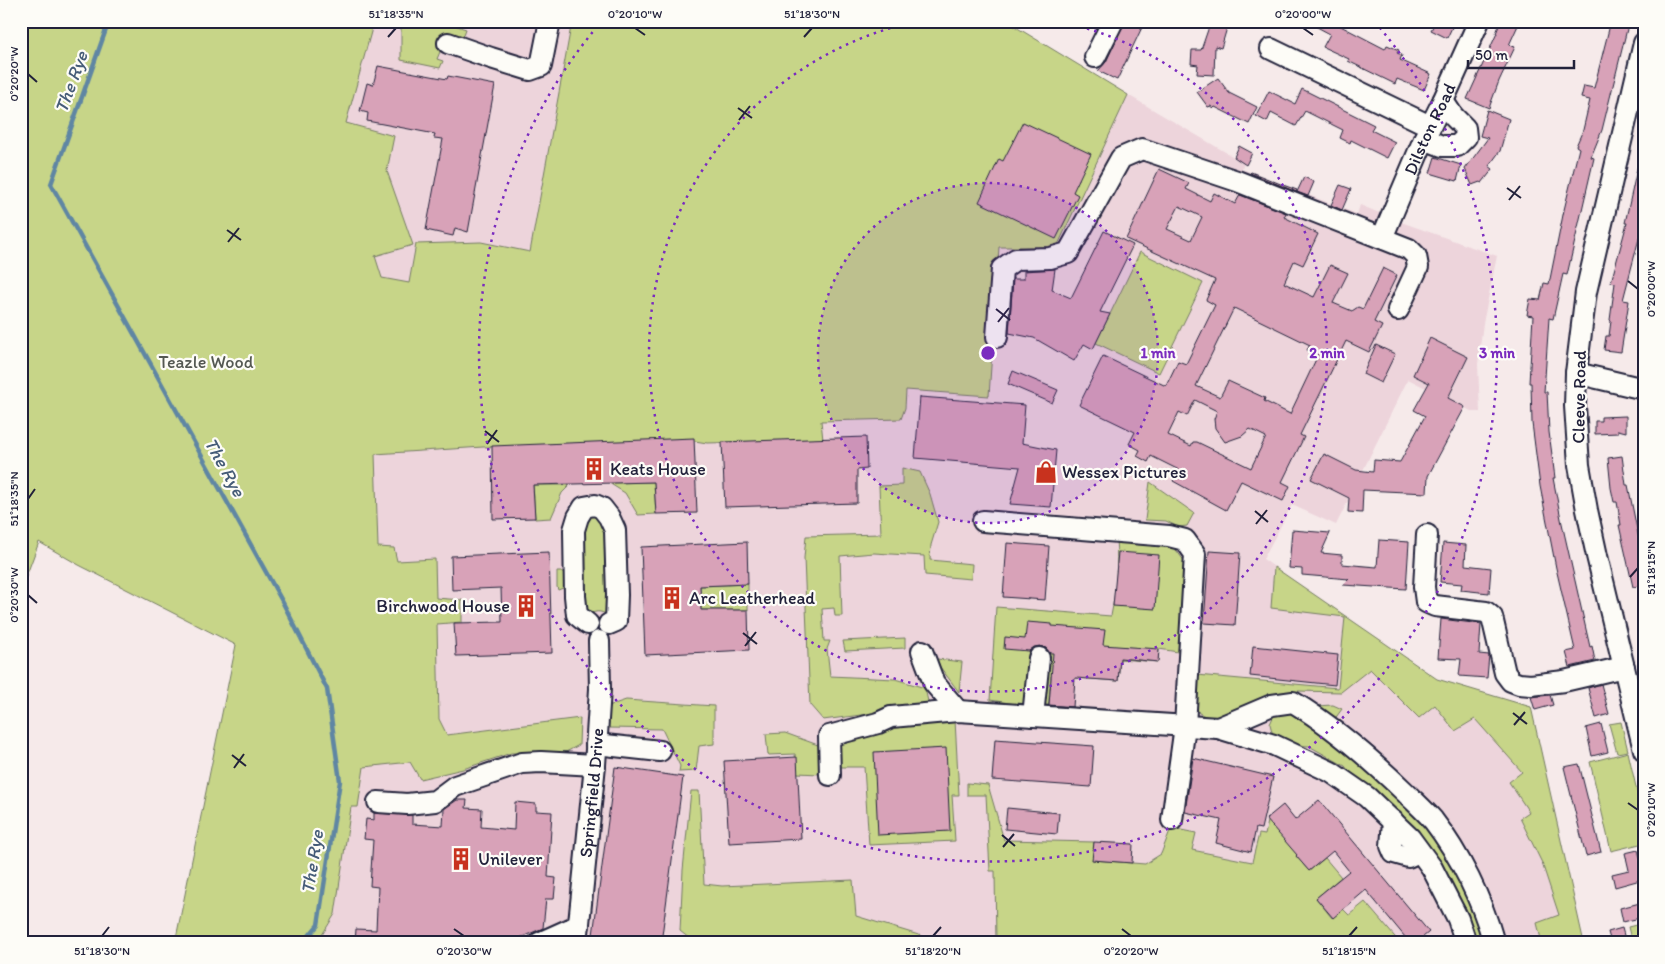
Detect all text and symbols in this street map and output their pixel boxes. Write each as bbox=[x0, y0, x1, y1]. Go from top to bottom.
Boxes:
text: 51°18'35"N bbox=[368, 7, 424, 21]
text: 0°20'10"W bbox=[608, 7, 662, 21]
text: 51°18'30"N bbox=[784, 7, 840, 21]
text: 0°20'00"W bbox=[1275, 7, 1331, 21]
scale bar bbox=[1468, 38, 1574, 70]
text: 0°20'20"W bbox=[7, 46, 21, 102]
text: 50 m bbox=[1475, 46, 1508, 64]
water label: The Rye bbox=[49, 47, 93, 116]
street label: Dilston Road bbox=[1399, 79, 1461, 178]
text: 0°20'00"W bbox=[1644, 261, 1658, 317]
centre of rings bbox=[979, 344, 997, 362]
text: 1 min bbox=[1141, 344, 1176, 362]
text: 2 min bbox=[1309, 344, 1346, 362]
text: 3 min bbox=[1479, 344, 1516, 362]
street label: Cleeve Road bbox=[1567, 350, 1591, 444]
park label: Teazle Wood bbox=[159, 351, 254, 373]
water label: The Rye bbox=[199, 433, 251, 501]
building icon: Keats House bbox=[581, 456, 607, 482]
place label: Keats House bbox=[610, 458, 706, 480]
shop icon: Wessex Pictures bbox=[1033, 459, 1059, 485]
place label: Wessex Pictures bbox=[1062, 461, 1187, 483]
text: 51°18'35"N bbox=[7, 471, 21, 527]
text: 51°18'15"N bbox=[1644, 541, 1658, 595]
text: 0°20'30"W bbox=[7, 567, 21, 623]
building icon: Arc Leatherhead bbox=[659, 585, 685, 611]
place label: Arc Leatherhead bbox=[689, 587, 815, 609]
building icon: Birchwood House bbox=[513, 593, 539, 619]
place label: Birchwood House bbox=[376, 595, 510, 617]
street label: Springfield Drive bbox=[575, 727, 608, 859]
text: 0°20'10"W bbox=[1644, 783, 1658, 837]
water label: The Rye bbox=[296, 828, 329, 895]
building icon: Unilever bbox=[448, 846, 474, 872]
place label: Unilever bbox=[478, 848, 543, 870]
text: 51°18'30"N bbox=[74, 944, 130, 958]
text: 0°20'30"W bbox=[436, 944, 492, 958]
text: 51°18'20"N bbox=[905, 944, 961, 958]
text: 0°20'20"W bbox=[1103, 944, 1159, 958]
text: 51°18'15"N bbox=[1322, 944, 1376, 958]

